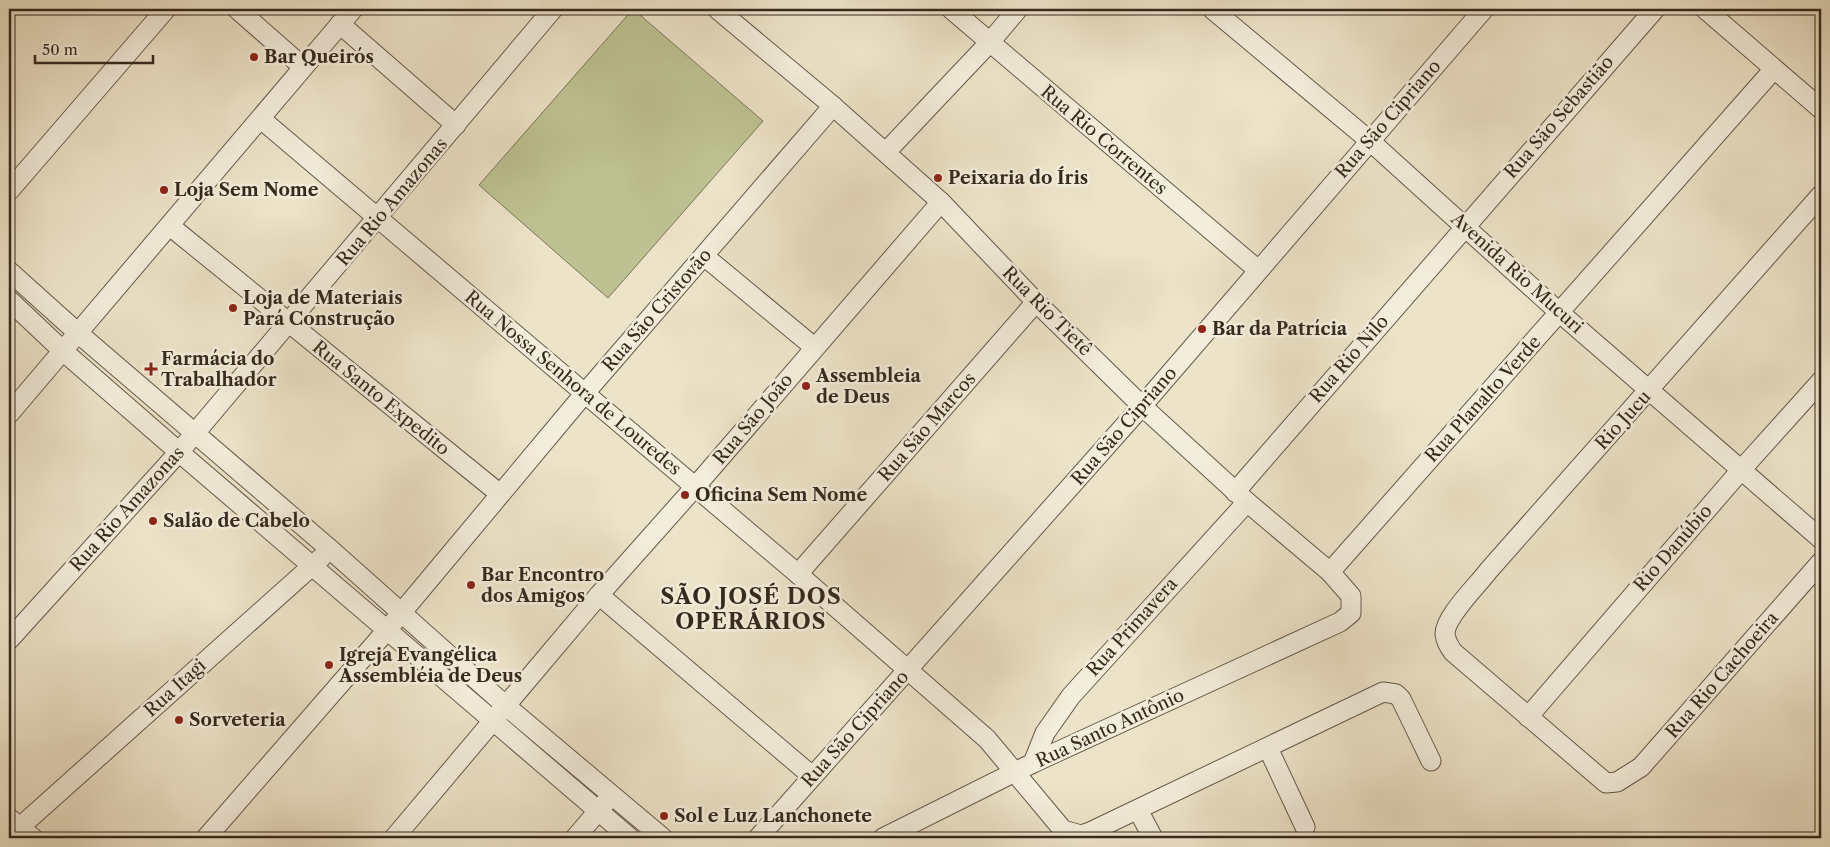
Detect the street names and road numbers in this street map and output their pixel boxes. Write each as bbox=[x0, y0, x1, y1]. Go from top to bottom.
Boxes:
street label: Rua São Sebastião bbox=[1500, 51, 1618, 183]
street label: Rua São Cipriano bbox=[1331, 55, 1445, 183]
street label: Rua Rio Correntes bbox=[1036, 81, 1172, 199]
street label: Rua Rio Amazonas bbox=[332, 133, 452, 271]
street label: Avenida Rio Mucuri bbox=[1446, 207, 1588, 339]
street label: Rua São Cristovão bbox=[598, 244, 716, 376]
street label: Rua Rio Tietê bbox=[998, 262, 1096, 360]
street label: Rua Nossa Senhora de Louredes bbox=[460, 286, 686, 480]
street label: Rua Rio Nilo bbox=[1305, 311, 1393, 407]
street label: Rua Planalto Verde bbox=[1420, 331, 1546, 467]
street label: Rua Santo Expedito bbox=[308, 336, 454, 460]
street label: Rua São Cipriano bbox=[1067, 362, 1181, 490]
street label: Rua São Marcos bbox=[874, 368, 980, 486]
street label: Rua São João bbox=[709, 369, 797, 469]
street label: Rio Jucu bbox=[1591, 386, 1655, 454]
street label: Rua Rio Amazonas bbox=[65, 442, 189, 576]
street label: Rio Danúbio bbox=[1629, 500, 1717, 596]
street label: Rua Primavera bbox=[1082, 573, 1182, 681]
street label: Rua Rio Cachoeira bbox=[1661, 607, 1783, 743]
street label: Rua Itagi bbox=[140, 654, 211, 721]
street label: Rua São Cipriano bbox=[797, 666, 913, 792]
street label: Rua Santo Antônio bbox=[1032, 684, 1188, 772]

